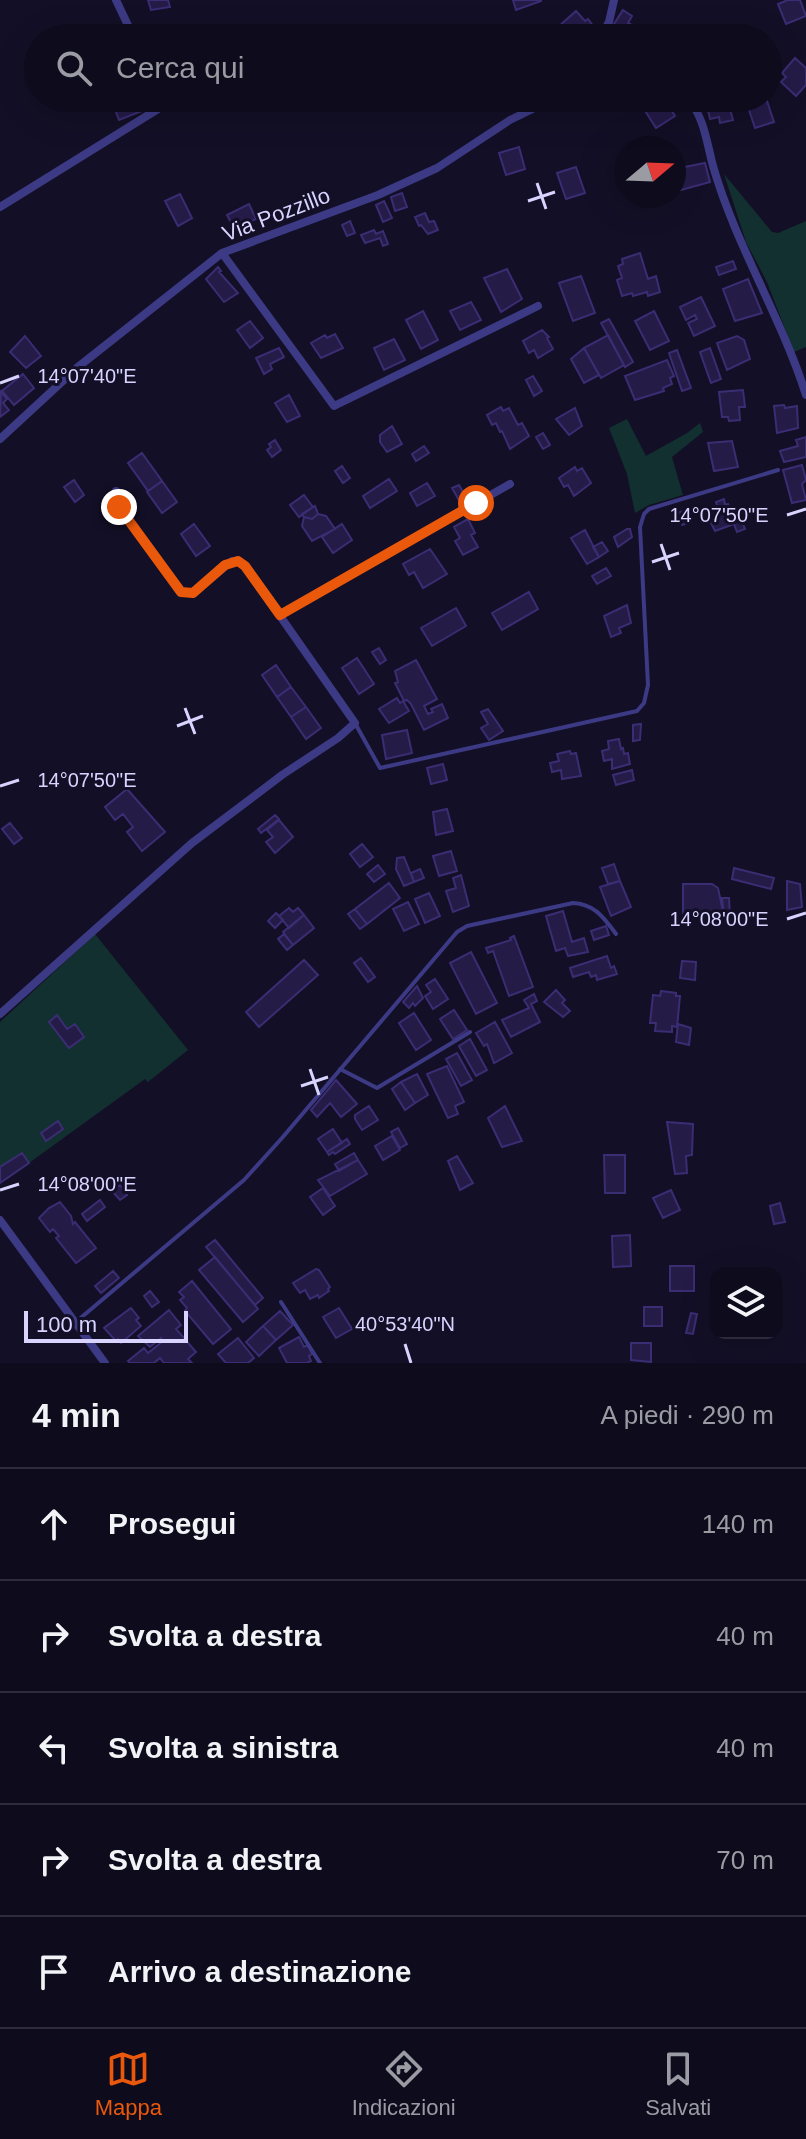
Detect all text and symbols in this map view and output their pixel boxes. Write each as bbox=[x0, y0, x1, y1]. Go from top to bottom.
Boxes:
search box bbox=[24, 24, 782, 112]
icon: search bbox=[52, 46, 96, 90]
text: Cerca qui bbox=[116, 51, 244, 84]
north arrow bbox=[614, 136, 686, 208]
street label: Via Pozzillo bbox=[219, 182, 334, 246]
text: 14°07'40"E bbox=[38, 365, 137, 387]
route start bbox=[458, 485, 494, 521]
route end bbox=[101, 489, 137, 525]
text: 14°07'50"E bbox=[670, 504, 769, 526]
text: 14°07'50"E bbox=[38, 769, 137, 791]
text: 14°08'00"E bbox=[670, 908, 769, 930]
text: 14°08'00"E bbox=[38, 1173, 137, 1195]
map controls bbox=[710, 1267, 782, 1339]
button: layers bbox=[710, 1267, 782, 1339]
scale bar bbox=[24, 1307, 188, 1343]
text: 100 m bbox=[36, 1312, 97, 1337]
text: 40°53'40"N bbox=[355, 1313, 455, 1335]
text: 4 min bbox=[32, 1396, 121, 1434]
text: A piedi · 290 m bbox=[601, 1400, 774, 1430]
icon: ahead bbox=[32, 1502, 76, 1546]
text: Prosegui bbox=[108, 1507, 236, 1540]
text: 140 m bbox=[702, 1509, 774, 1539]
icon: right bbox=[32, 1614, 76, 1658]
text: Svolta a destra bbox=[108, 1619, 321, 1652]
text: 40 m bbox=[716, 1621, 774, 1651]
icon: left bbox=[32, 1726, 76, 1770]
text: Svolta a sinistra bbox=[108, 1731, 338, 1764]
text: 40 m bbox=[716, 1733, 774, 1763]
icon: right bbox=[32, 1838, 76, 1882]
text: Svolta a destra bbox=[108, 1843, 321, 1876]
text: 70 m bbox=[716, 1845, 774, 1875]
icon: arrive bbox=[32, 1950, 76, 1994]
text: Arrivo a destinazione bbox=[108, 1955, 411, 1988]
tab: Mappa bbox=[95, 2047, 162, 2121]
tab: Indicazioni bbox=[352, 2047, 456, 2121]
tab: Salvati bbox=[645, 2047, 711, 2121]

